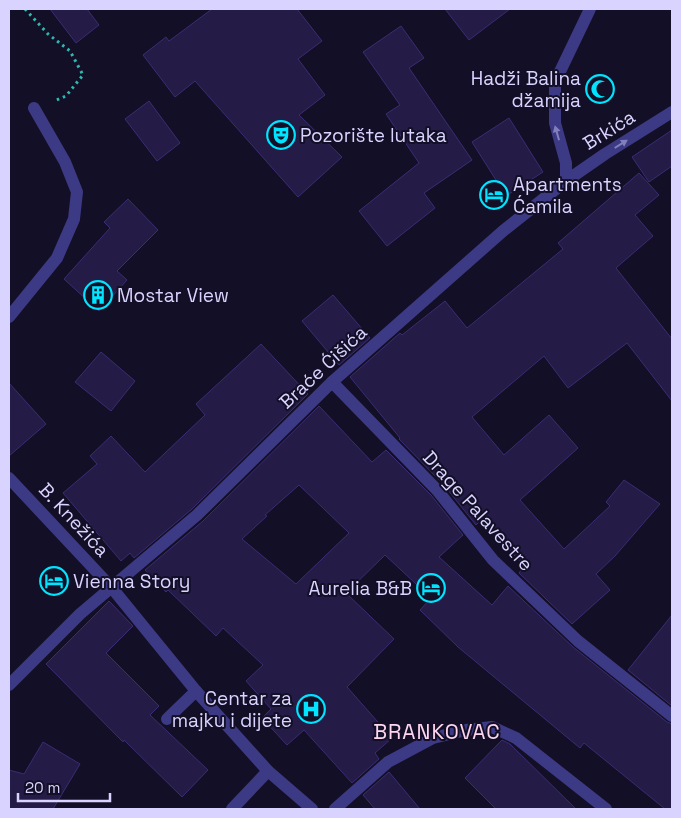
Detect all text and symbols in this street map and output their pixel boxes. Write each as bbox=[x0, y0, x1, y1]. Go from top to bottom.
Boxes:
place label: Hadži Balina džamija bbox=[471, 66, 581, 113]
mosque icon: Hadži Balina džamija bbox=[585, 74, 615, 104]
street label: Brkića bbox=[578, 104, 640, 156]
theatre icon: Pozorište lutaka bbox=[266, 120, 296, 150]
place label: Pozorište lutaka bbox=[300, 123, 447, 148]
one-way arrow bbox=[553, 125, 561, 140]
one-way arrow bbox=[614, 139, 627, 149]
place label: Apartments Ćamila bbox=[513, 172, 622, 219]
hotel icon: Apartments Ćamila bbox=[479, 180, 509, 210]
building icon: Mostar View bbox=[83, 280, 113, 310]
place label: Mostar View bbox=[117, 283, 229, 308]
street label: Braće Ćišića bbox=[274, 320, 372, 414]
street label: Drage Palavestre bbox=[417, 446, 539, 576]
street label: B. Knežića bbox=[33, 478, 115, 562]
hotel icon: Vienna Story bbox=[39, 566, 69, 596]
place label: Vienna Story bbox=[73, 569, 190, 594]
hotel icon: Aurelia B&B bbox=[416, 573, 446, 603]
place label: Aurelia B&B bbox=[309, 576, 412, 601]
place label: Centar za majku i dijete bbox=[172, 686, 292, 733]
hospital icon: Centar za majku i dijete bbox=[296, 694, 326, 724]
district label: BRANKOVAC bbox=[373, 718, 501, 745]
scale bar bbox=[18, 770, 110, 802]
text: 20 m bbox=[25, 778, 60, 797]

